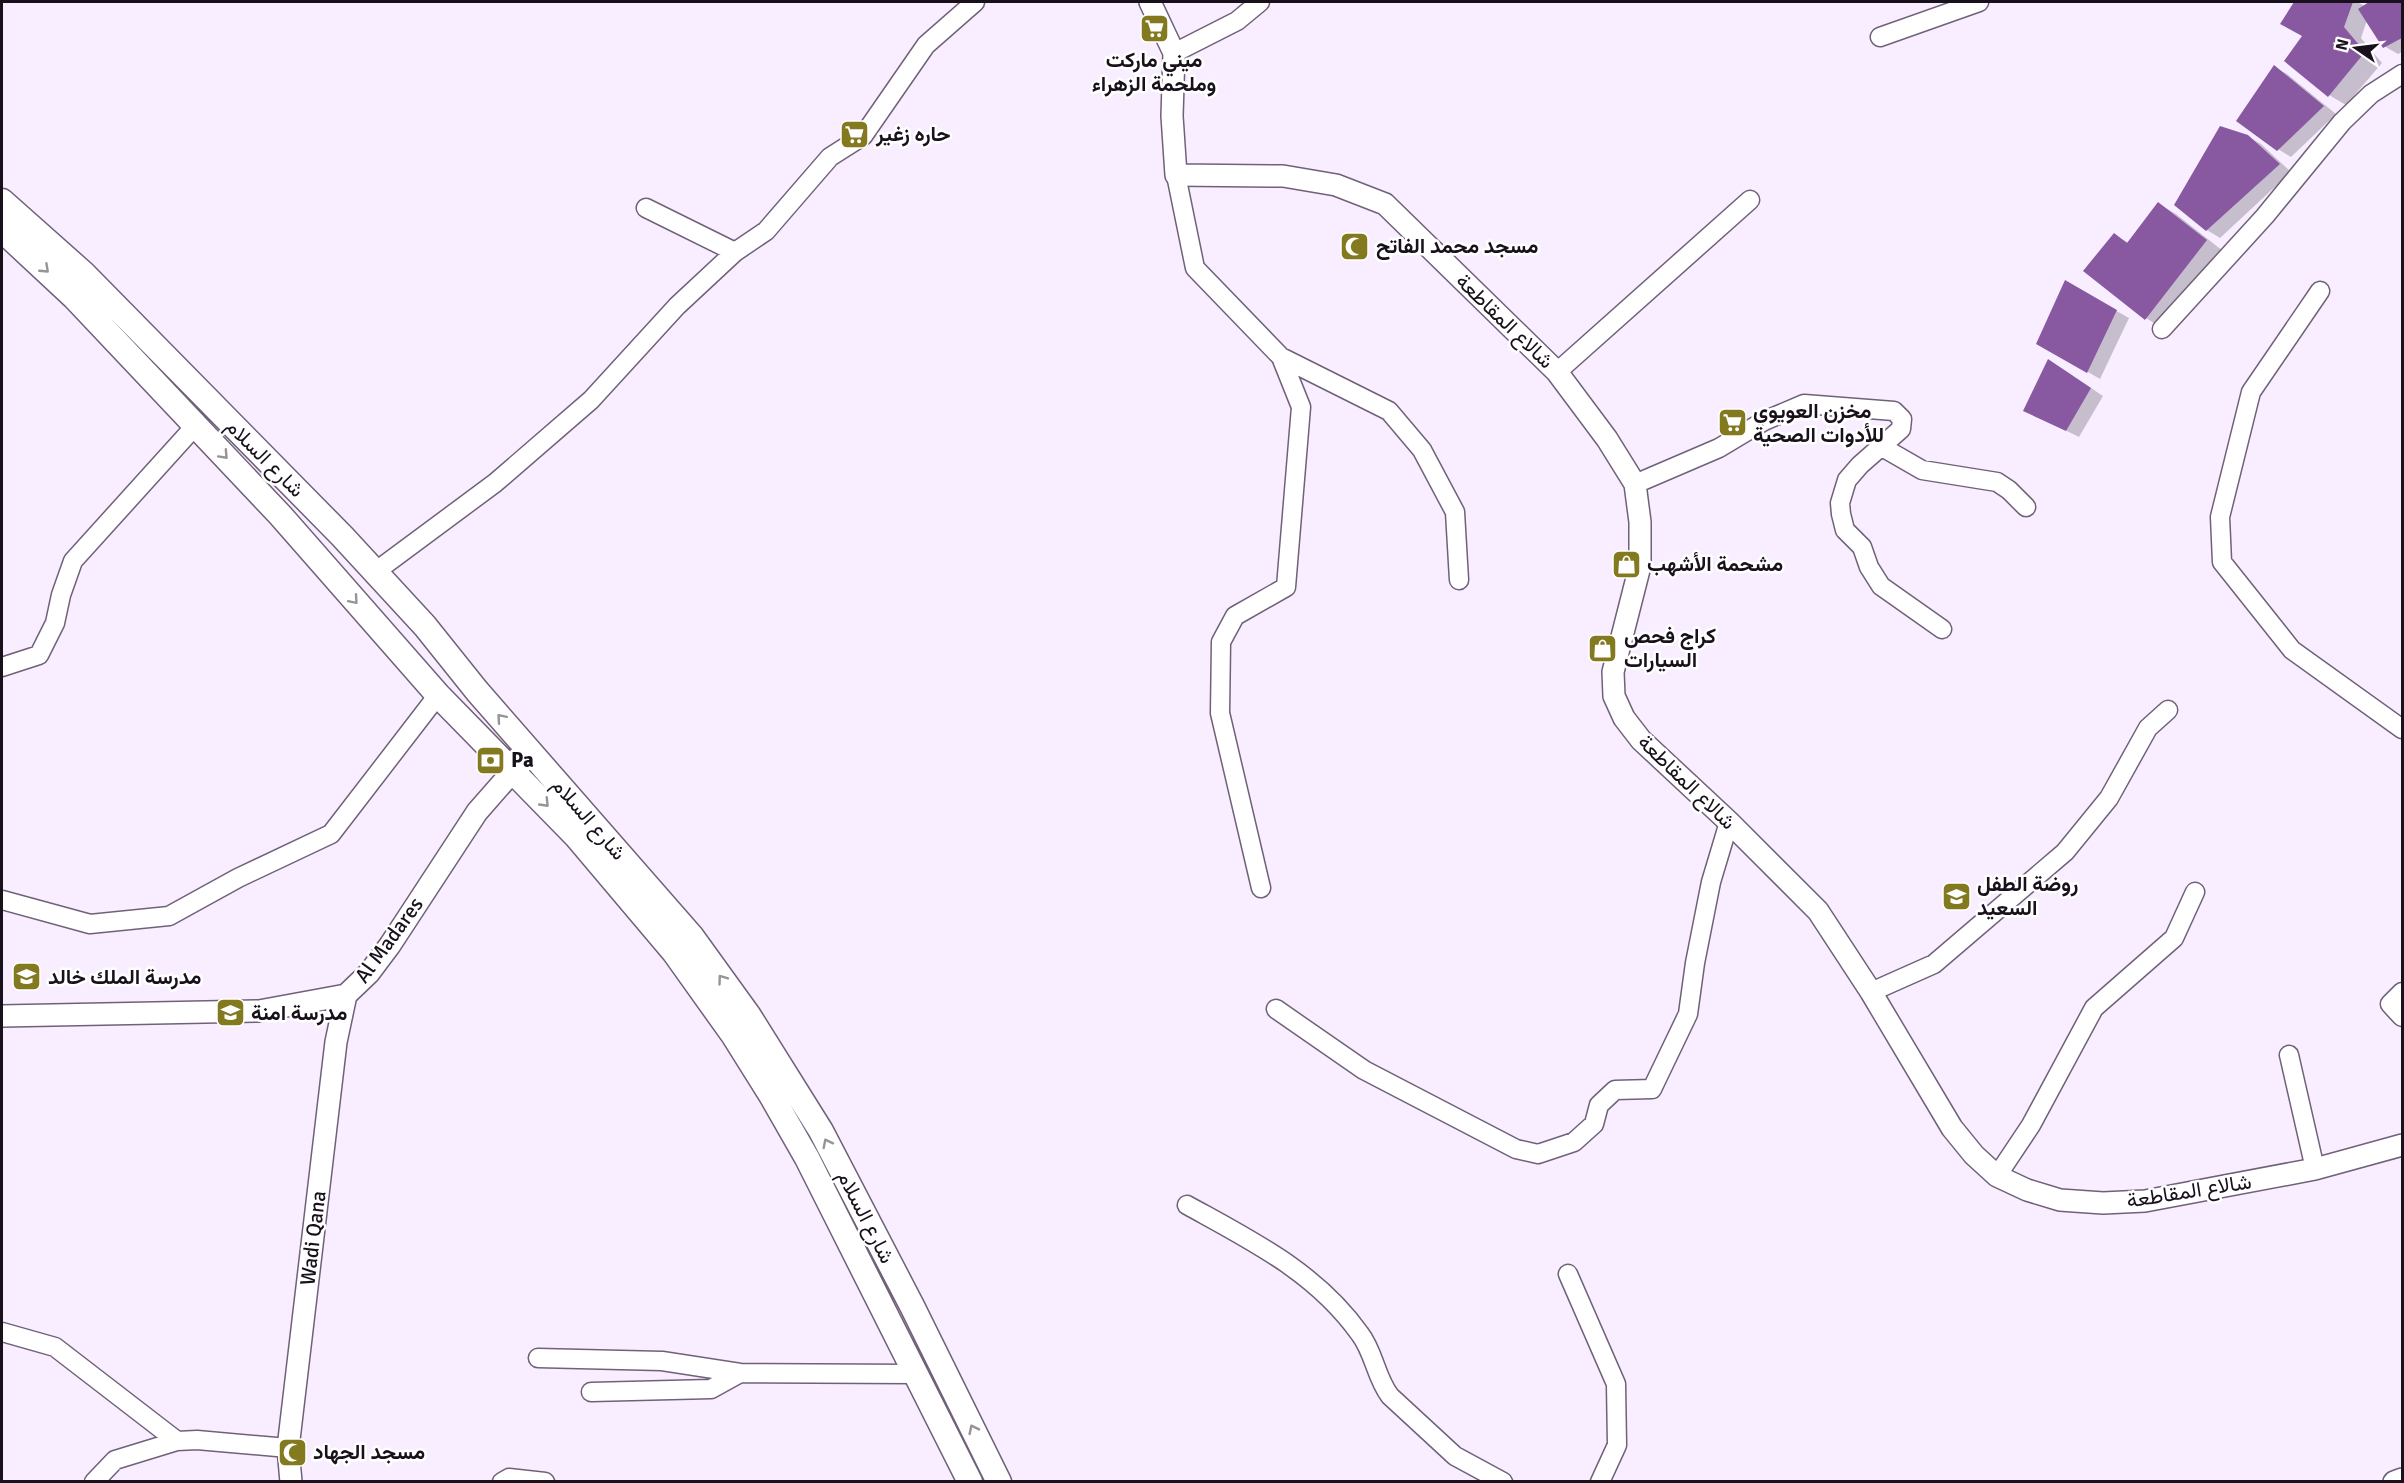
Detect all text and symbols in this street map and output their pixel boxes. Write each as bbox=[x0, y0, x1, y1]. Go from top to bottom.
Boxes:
supermarket icon: ميني ماركت وملحمة الزهراء bbox=[1138, 13, 1170, 45]
north arrow bbox=[2326, 18, 2386, 78]
text: N bbox=[2331, 37, 2353, 52]
place label: ميني ماركت وملحمة الزهراء bbox=[1092, 47, 1216, 97]
supermarket icon: حاره زغير bbox=[839, 118, 871, 150]
place label: حاره زغير bbox=[875, 121, 951, 147]
mosque icon: مسجد محمد الفاتح bbox=[1339, 230, 1371, 262]
place label: مسجد محمد الفاتح bbox=[1376, 233, 1539, 260]
one-way arrow bbox=[38, 262, 48, 273]
street label: شالاع المقاطعة bbox=[1450, 268, 1559, 375]
place label: مخزن العويوي للأدوات الصحية bbox=[1753, 398, 1884, 448]
supermarket icon: مخزن العويوي للأدوات الصحية bbox=[1716, 407, 1748, 439]
street label: شارع السلام bbox=[220, 413, 310, 503]
one-way arrow bbox=[217, 448, 228, 458]
shop icon: مشحمة الأشهب bbox=[1610, 548, 1642, 580]
place label: مشحمة الأشهب bbox=[1647, 551, 1783, 577]
one-way arrow bbox=[347, 593, 358, 604]
place label: كراج فحص السيارات bbox=[1624, 623, 1716, 673]
shop icon: كراج فحص السيارات bbox=[1587, 632, 1619, 664]
one-way arrow bbox=[497, 715, 508, 725]
street label: شالاع المقاطعة bbox=[1632, 729, 1741, 836]
bank icon: Pa bbox=[474, 744, 506, 776]
place label: Pa bbox=[511, 747, 534, 773]
street label: شارع السلام bbox=[545, 772, 632, 866]
one-way arrow bbox=[537, 796, 548, 807]
place label: روضة الطفل السعيد bbox=[1977, 871, 2078, 921]
school or university icon: روضة الطفل السعيد bbox=[1940, 880, 1972, 912]
street label: Al Madares bbox=[349, 892, 429, 988]
school or university icon: مدرسة الملك خالد bbox=[11, 961, 43, 993]
place label: مدرسة الملك خالد bbox=[48, 964, 201, 990]
one-way arrow bbox=[718, 975, 729, 986]
school or university icon: مدرسة امنة bbox=[214, 997, 246, 1029]
place label: مدرسة امنة bbox=[251, 1000, 347, 1026]
one-way arrow bbox=[823, 1139, 834, 1149]
street label: شارع السلام bbox=[831, 1166, 900, 1268]
street label: شالاع المقاطعة bbox=[2125, 1168, 2253, 1215]
street label: Wadi Qana bbox=[294, 1189, 332, 1287]
one-way arrow bbox=[969, 1425, 980, 1435]
mosque icon: مسجد الجهاد bbox=[276, 1436, 308, 1468]
place label: مسجد الجهاد bbox=[313, 1439, 425, 1465]

